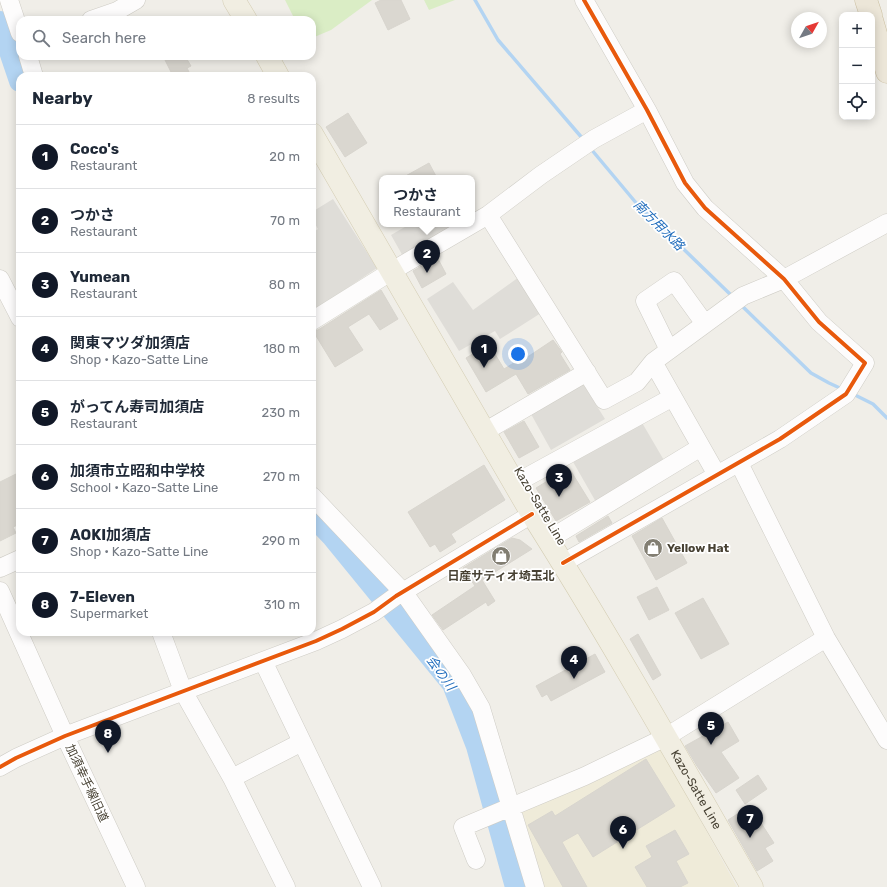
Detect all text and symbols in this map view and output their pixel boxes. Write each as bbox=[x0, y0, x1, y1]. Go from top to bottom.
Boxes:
north arrow bbox=[791, 12, 827, 48]
map controls bbox=[839, 12, 875, 120]
button: + bbox=[839, 12, 875, 48]
search box bbox=[16, 16, 316, 60]
icon: search bbox=[30, 27, 52, 49]
text: Search here bbox=[62, 29, 146, 47]
button: − bbox=[839, 48, 875, 84]
button: locate bbox=[839, 84, 875, 120]
text: Nearby bbox=[32, 88, 93, 108]
text: 8 results bbox=[247, 91, 300, 106]
text: Coco's bbox=[70, 140, 119, 158]
text: 1 bbox=[42, 149, 48, 164]
text: 20 m bbox=[269, 149, 300, 164]
text: Restaurant bbox=[70, 158, 137, 173]
popup bbox=[379, 175, 475, 227]
text: つかさ bbox=[393, 186, 438, 204]
water label: 南方用水路 bbox=[631, 197, 688, 254]
text: Restaurant bbox=[393, 204, 461, 219]
text: つかさ bbox=[70, 206, 115, 224]
text: 2 bbox=[41, 213, 49, 228]
text: 70 m bbox=[270, 213, 300, 228]
text: Restaurant bbox=[70, 224, 137, 239]
pin: 2 bbox=[414, 240, 440, 273]
text: Yumean bbox=[70, 268, 130, 286]
text: 3 bbox=[41, 277, 49, 292]
text: 80 m bbox=[269, 277, 300, 292]
text: Restaurant bbox=[70, 286, 137, 301]
text: 関東マツダ加須店 bbox=[70, 334, 190, 352]
pin: 1 bbox=[471, 335, 497, 368]
text: 4 bbox=[41, 341, 49, 356]
text: 180 m bbox=[263, 341, 300, 356]
your location bbox=[508, 344, 528, 364]
text: Shop · Kazo-Satte Line bbox=[70, 352, 208, 367]
text: がってん寿司加須店 bbox=[70, 398, 204, 416]
text: 5 bbox=[41, 405, 49, 420]
text: 230 m bbox=[262, 405, 300, 420]
text: Restaurant bbox=[70, 416, 137, 431]
text: 加須市立昭和中学校 bbox=[70, 462, 205, 480]
street label: Kazo-Satte Line bbox=[511, 464, 569, 548]
pin: 3 bbox=[546, 464, 572, 497]
text: 6 bbox=[41, 469, 49, 484]
text: 270 m bbox=[263, 469, 300, 484]
text: School · Kazo-Satte Line bbox=[70, 480, 218, 495]
text: AOKI加須店 bbox=[70, 526, 151, 544]
text: 7 bbox=[41, 533, 49, 548]
text: 290 m bbox=[262, 533, 300, 548]
shop icon: Yellow Hat bbox=[642, 537, 664, 559]
place label: Yellow Hat bbox=[667, 541, 730, 555]
text: Shop · Kazo-Satte Line bbox=[70, 544, 208, 559]
shop icon: 日産サティオ埼玉北 bbox=[490, 545, 512, 567]
place label: 日産サティオ埼玉北 bbox=[447, 569, 555, 583]
text: 7-Eleven bbox=[70, 588, 135, 606]
text: 8 bbox=[41, 597, 49, 612]
text: 310 m bbox=[264, 597, 300, 612]
text: Supermarket bbox=[70, 606, 148, 621]
pin: 4 bbox=[561, 646, 587, 679]
water label: 会の川 bbox=[423, 653, 460, 695]
pin: 5 bbox=[698, 712, 724, 745]
pin: 8 bbox=[95, 720, 121, 753]
street label: 加須幸手線旧道 bbox=[63, 742, 111, 824]
street label: Kazo-Satte Line bbox=[668, 748, 725, 832]
pin: 7 bbox=[737, 805, 763, 838]
pin: 6 bbox=[610, 816, 636, 849]

